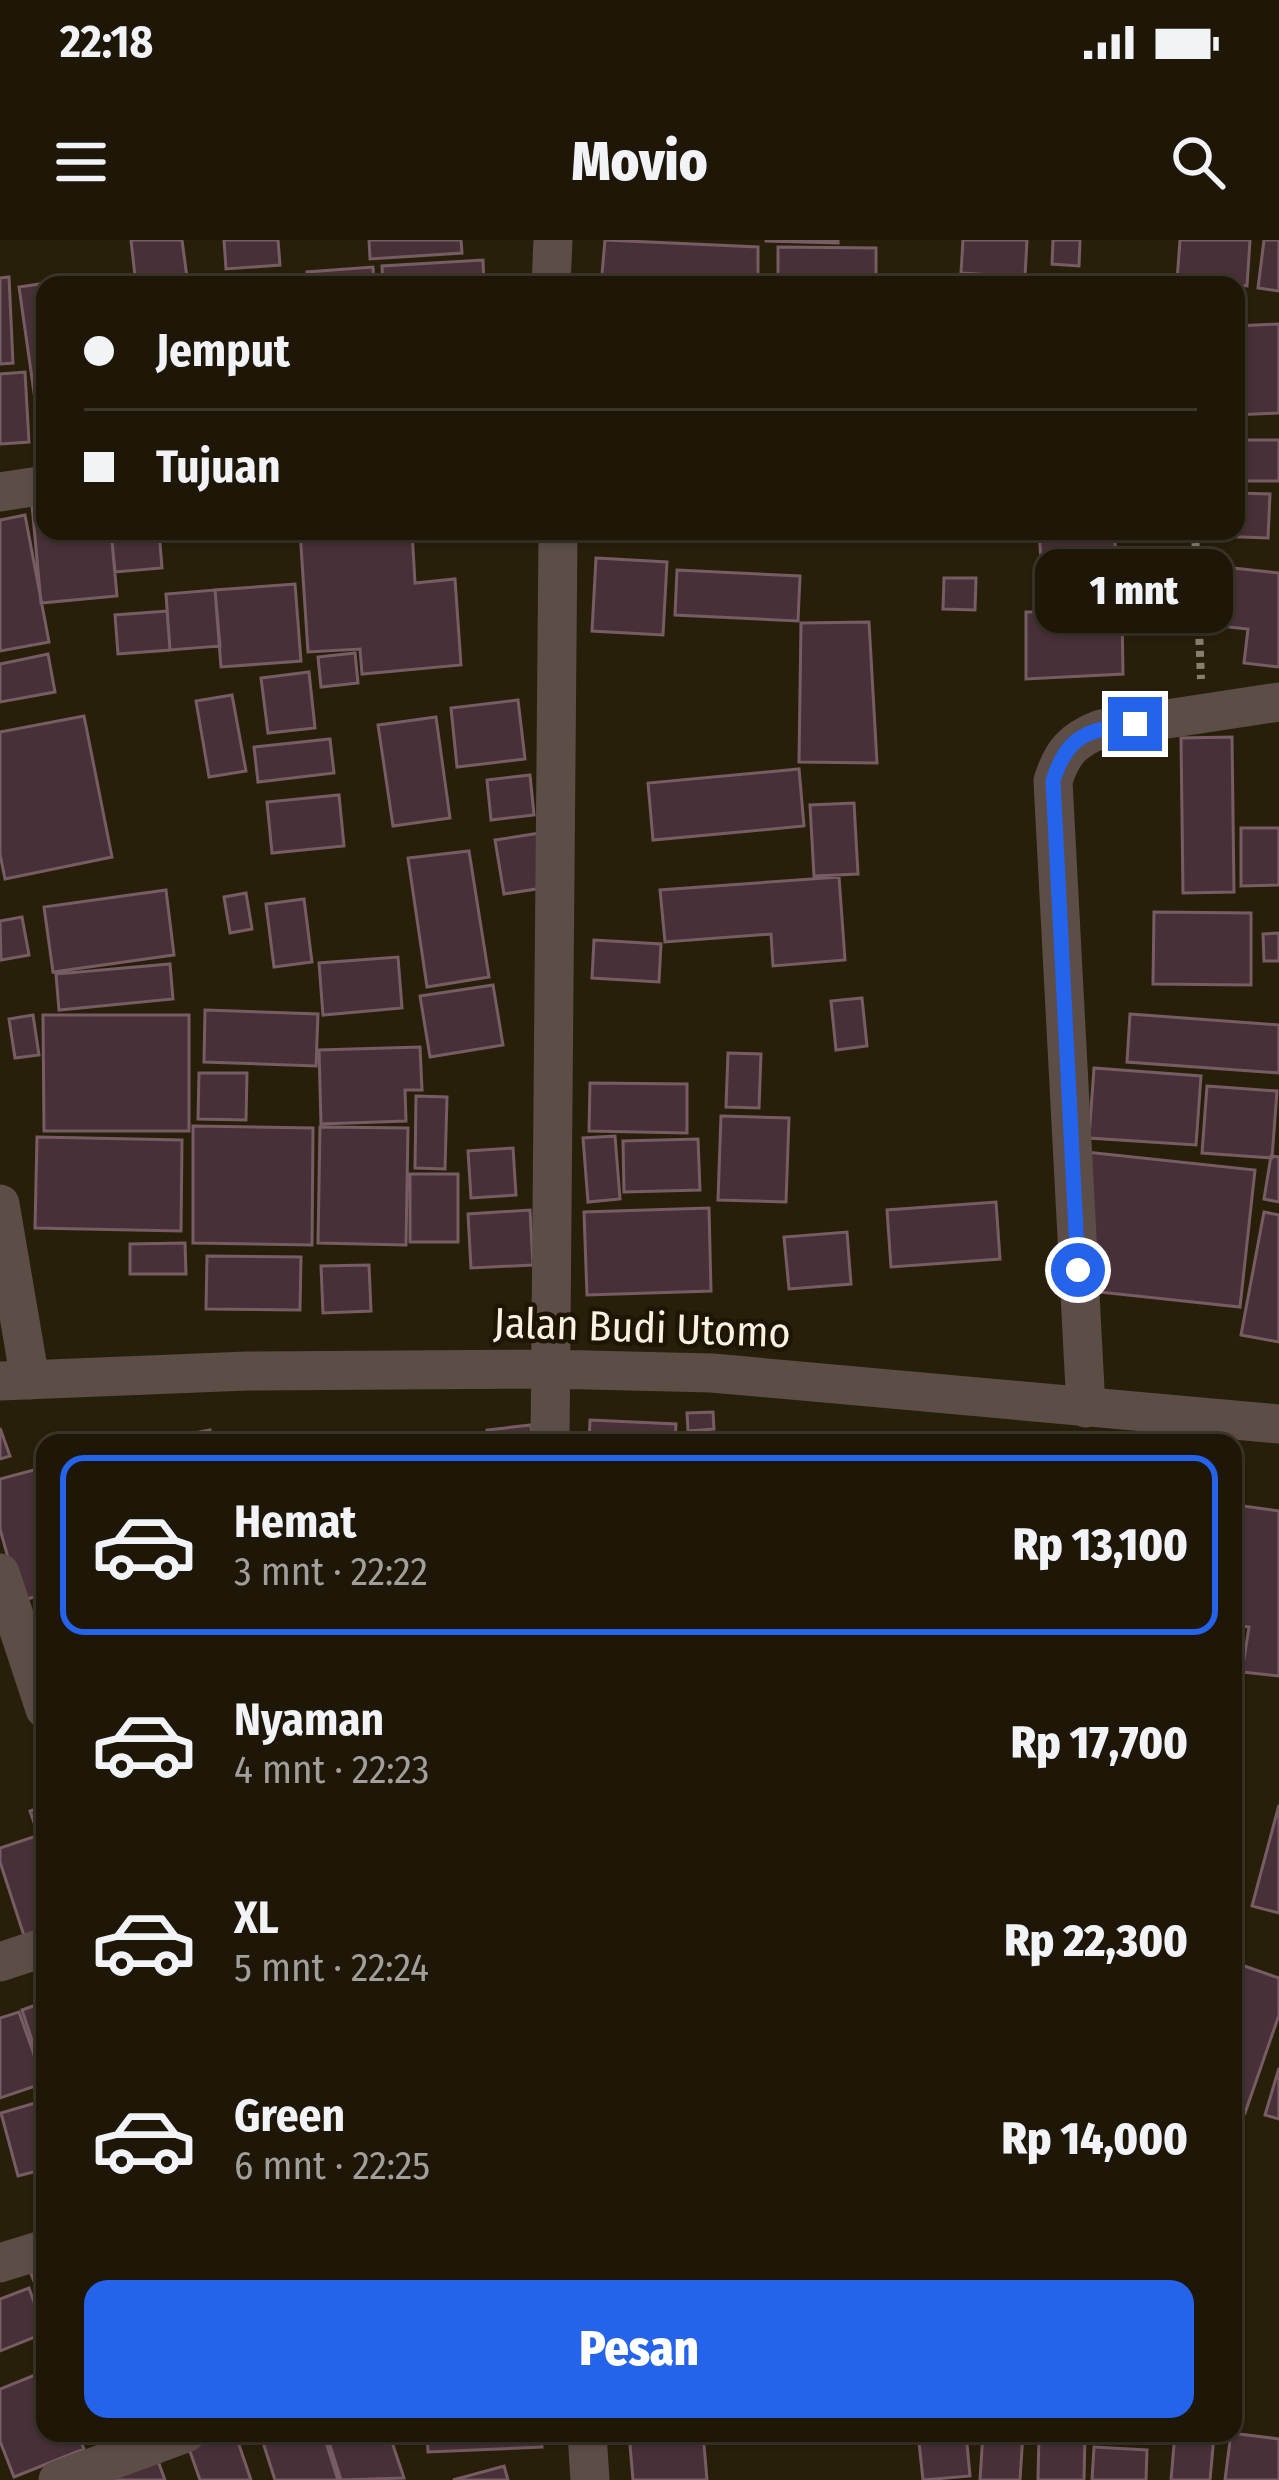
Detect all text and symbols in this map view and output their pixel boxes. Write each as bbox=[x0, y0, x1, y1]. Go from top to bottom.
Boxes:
text: 22:18 bbox=[60, 15, 153, 69]
icon: menu bbox=[48, 129, 114, 195]
icon: search bbox=[1165, 129, 1231, 195]
text: Movio bbox=[571, 130, 708, 194]
text: Jemput bbox=[156, 324, 290, 378]
text: Tujuan bbox=[156, 440, 281, 494]
callout: 1 mnt bbox=[1036, 550, 1234, 634]
text: 1 mnt bbox=[1090, 568, 1178, 614]
route end bbox=[1108, 697, 1162, 751]
route start bbox=[1051, 1243, 1105, 1297]
street label: Jalan Budi Utomo bbox=[493, 1298, 791, 1358]
icon: car bbox=[90, 1491, 198, 1599]
text: Hemat bbox=[234, 1495, 356, 1549]
text: Rp 13,100 bbox=[1013, 1518, 1188, 1572]
text: 3 mnt · 22:22 bbox=[234, 1549, 428, 1595]
icon: car bbox=[90, 1689, 198, 1797]
text: Nyaman bbox=[234, 1693, 384, 1747]
text: Rp 17,700 bbox=[1011, 1716, 1188, 1770]
text: 4 mnt · 22:23 bbox=[234, 1747, 429, 1793]
icon: car bbox=[90, 1887, 198, 1995]
text: XL bbox=[234, 1891, 279, 1945]
text: Rp 22,300 bbox=[1004, 1914, 1188, 1968]
text: 5 mnt · 22:24 bbox=[234, 1945, 429, 1991]
icon: car bbox=[90, 2085, 198, 2193]
text: Green bbox=[234, 2089, 345, 2143]
text: Rp 14,000 bbox=[1002, 2112, 1188, 2166]
text: 6 mnt · 22:25 bbox=[234, 2143, 430, 2189]
button: Pesan bbox=[84, 2280, 1194, 2418]

